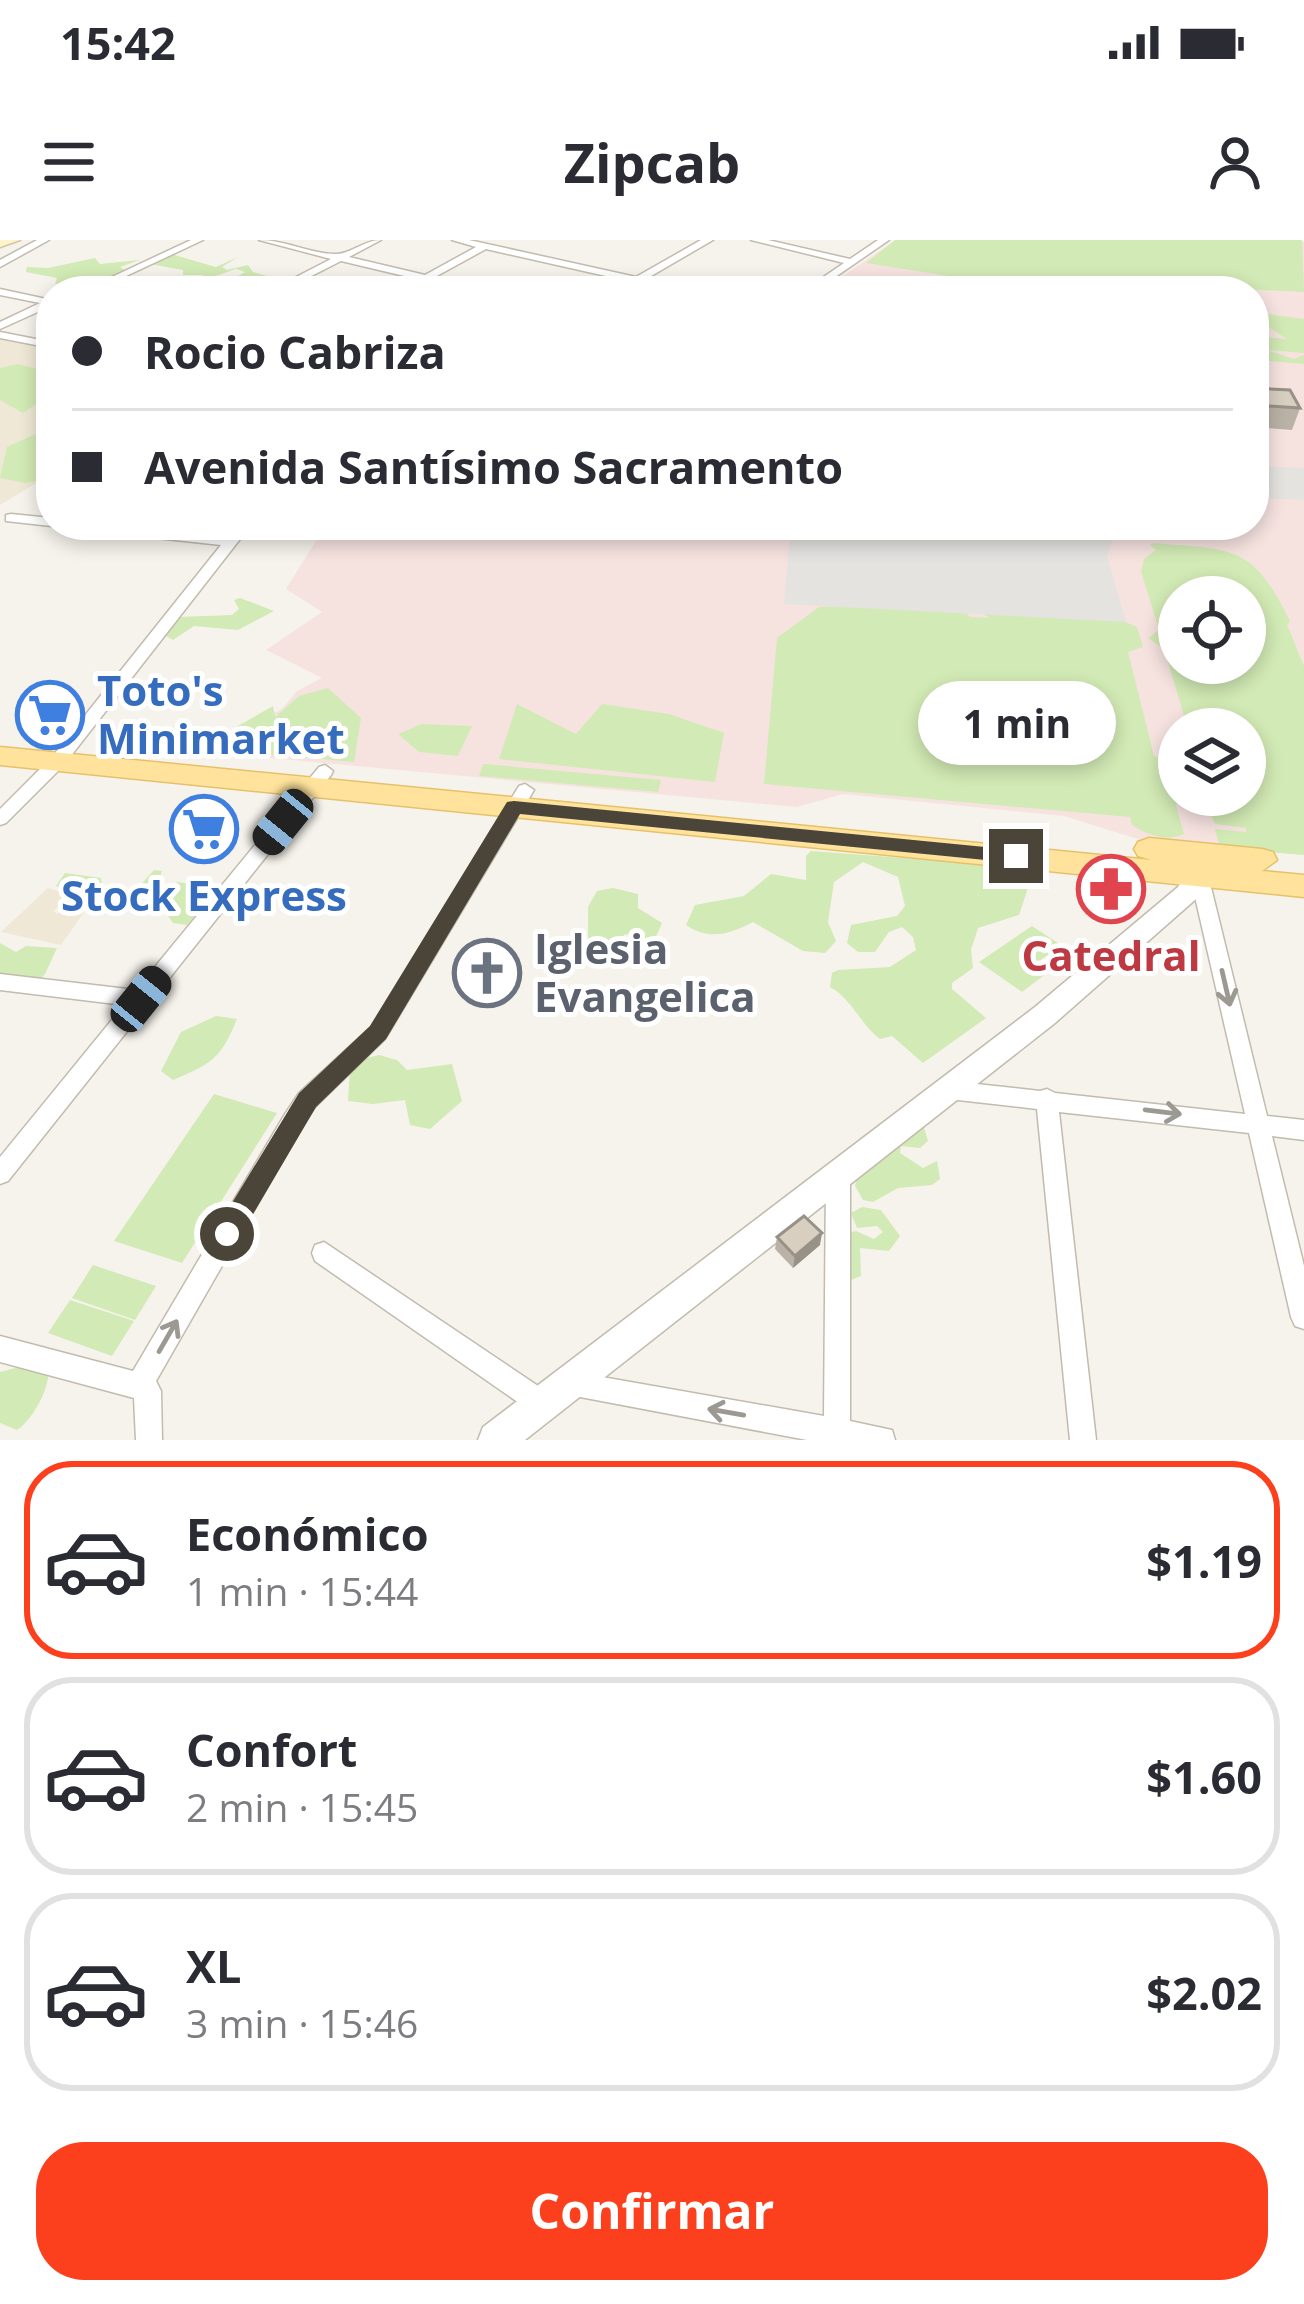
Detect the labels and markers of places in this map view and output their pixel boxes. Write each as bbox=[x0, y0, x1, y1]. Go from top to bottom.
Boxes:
place label: Toto's Minimarket bbox=[97, 661, 345, 766]
supermarket icon: Toto's Minimarket bbox=[15, 680, 85, 750]
supermarket icon: Stock Express bbox=[169, 794, 239, 864]
pharmacy icon: Catedral bbox=[1076, 854, 1146, 924]
place label: Stock Express bbox=[61, 866, 347, 923]
place label: Iglesia Evangelica bbox=[534, 919, 756, 1024]
place label: Catedral bbox=[1021, 926, 1201, 983]
church icon: Iglesia Evangelica bbox=[452, 938, 522, 1008]

